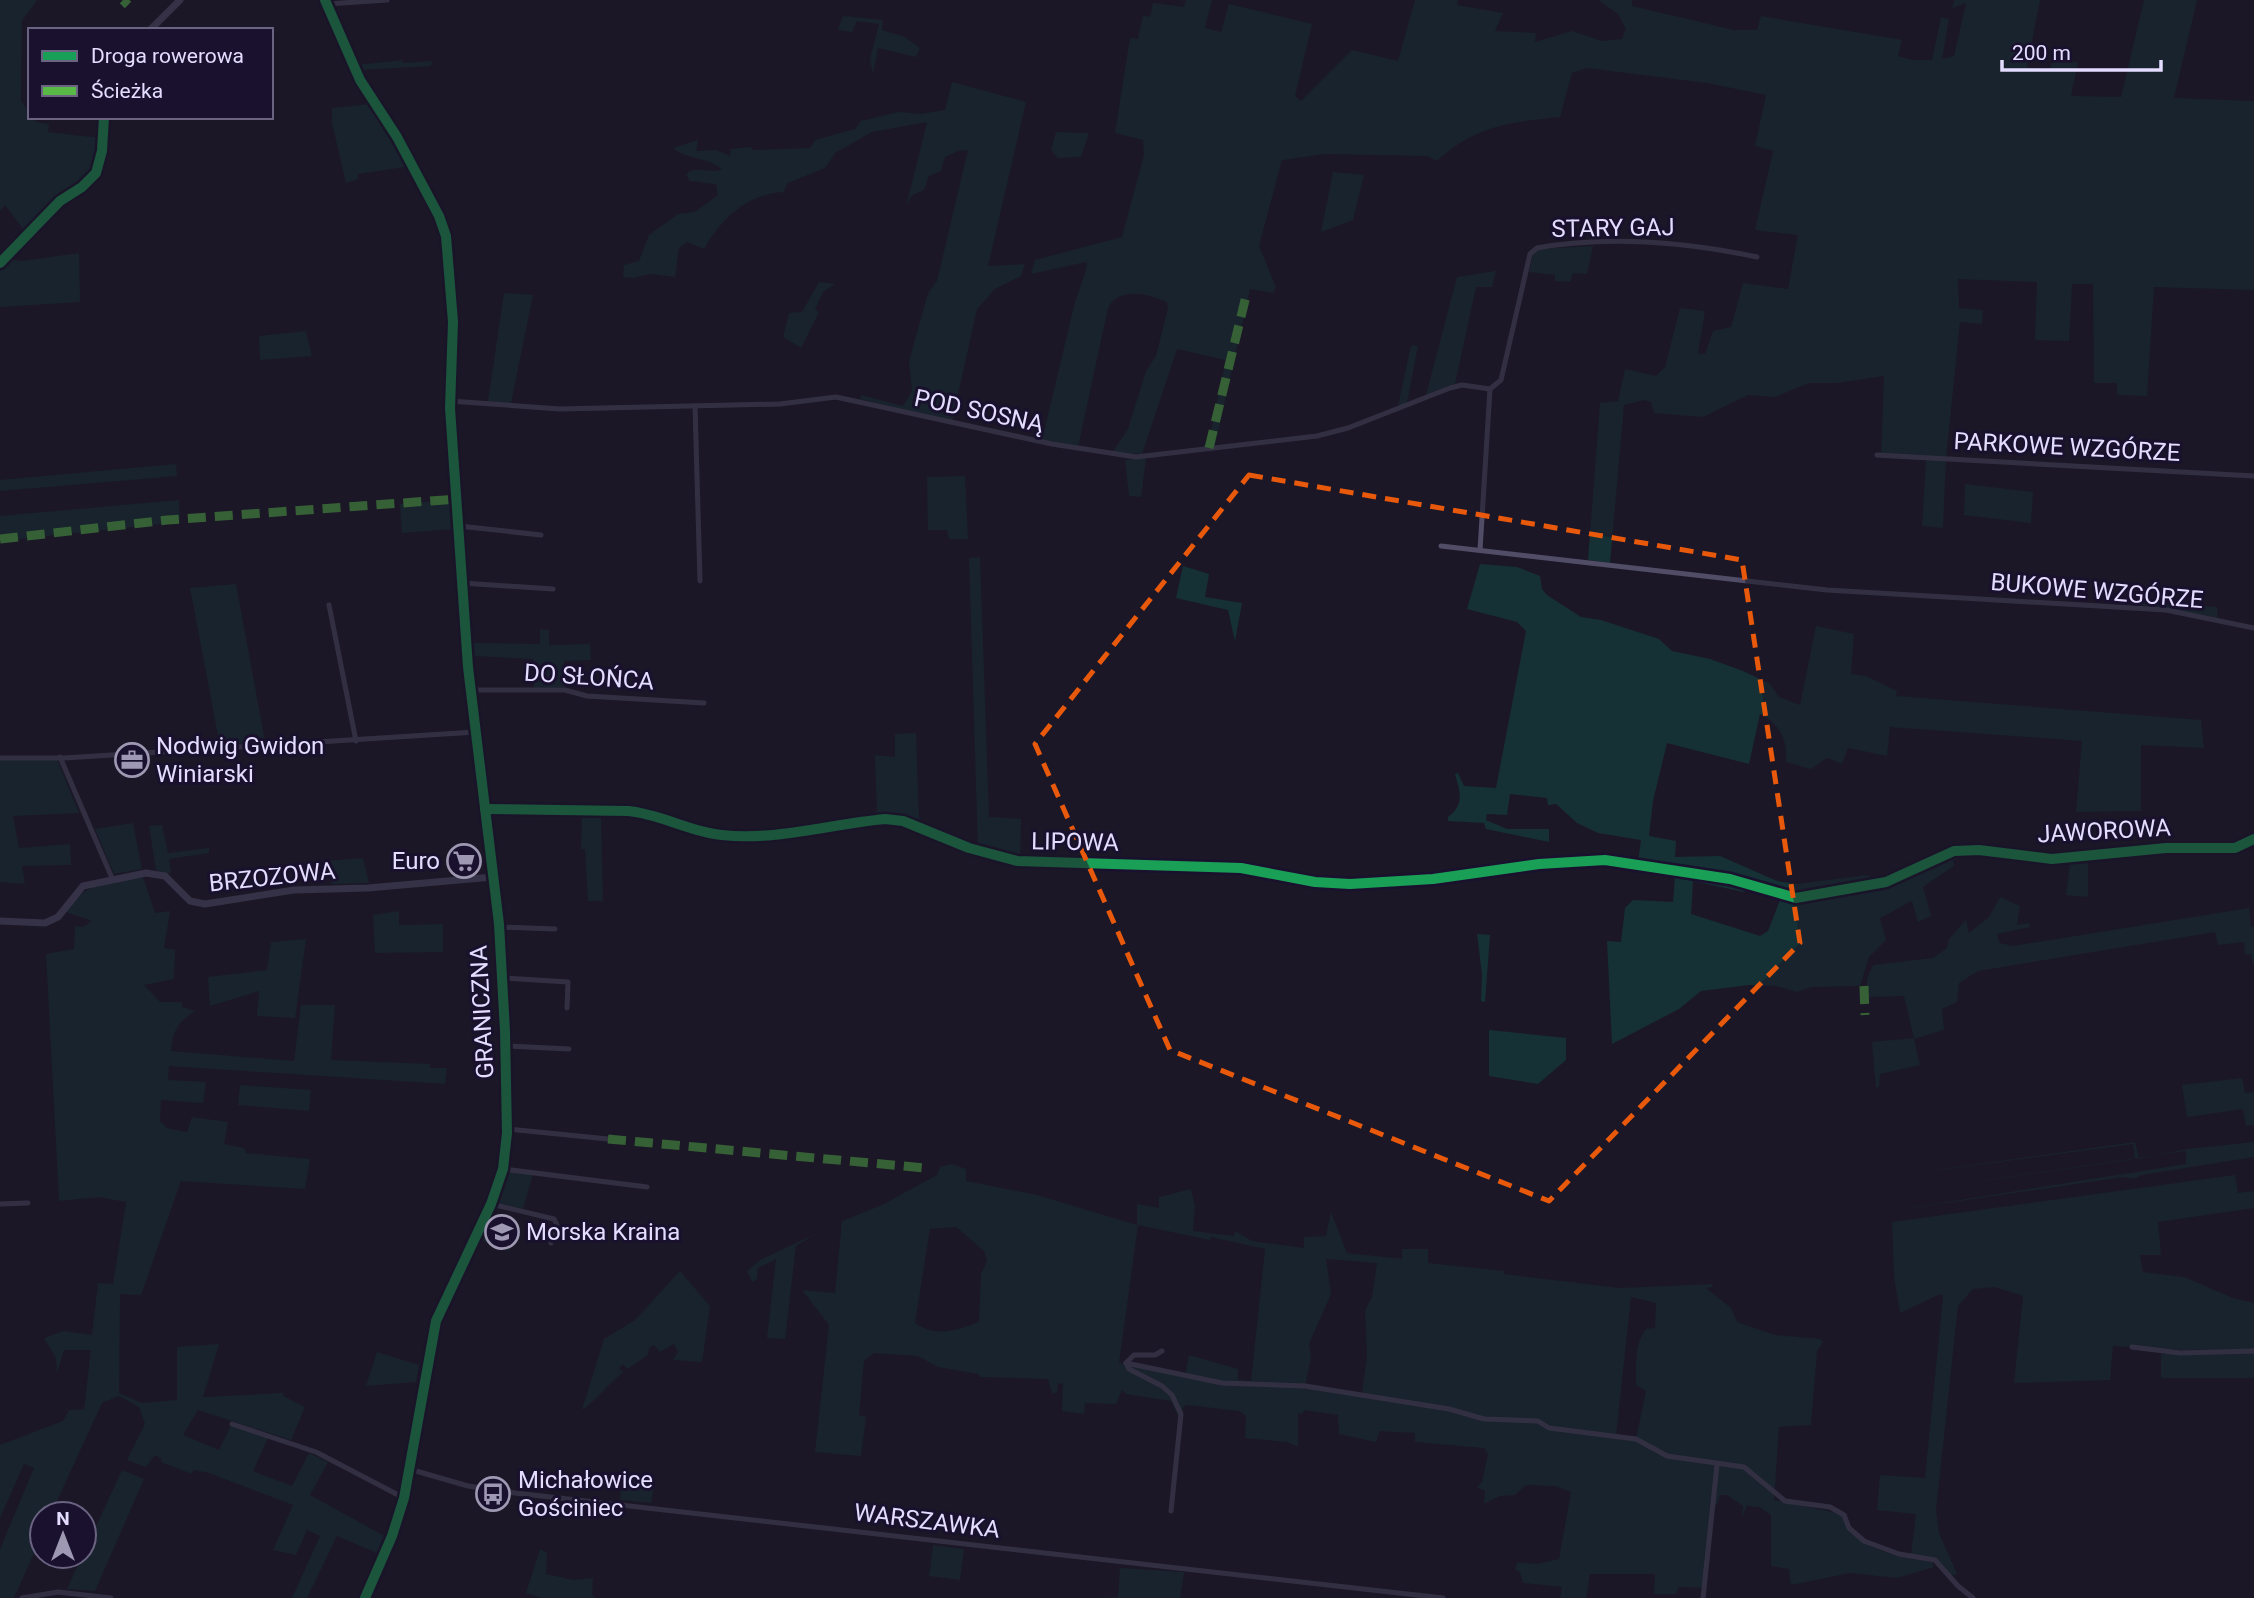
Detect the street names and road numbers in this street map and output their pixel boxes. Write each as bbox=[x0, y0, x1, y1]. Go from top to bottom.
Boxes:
street label: STARY GAJ bbox=[1551, 213, 1675, 243]
street label: POD SOSNĄ bbox=[912, 384, 1046, 438]
street label: PARKOWE WZGÓRZE bbox=[1953, 427, 2181, 467]
street label: BUKOWE WZGÓRZE bbox=[1989, 568, 2205, 614]
street label: DO SŁOŃCA bbox=[523, 658, 655, 696]
street label: JAWOROWA bbox=[2037, 814, 2172, 848]
street label: LIPOWA bbox=[1031, 827, 1119, 857]
street label: BRZOZOWA bbox=[207, 856, 337, 898]
street label: GRANICZNA bbox=[465, 944, 499, 1079]
street label: WARSZAWKA bbox=[852, 1498, 1002, 1544]

